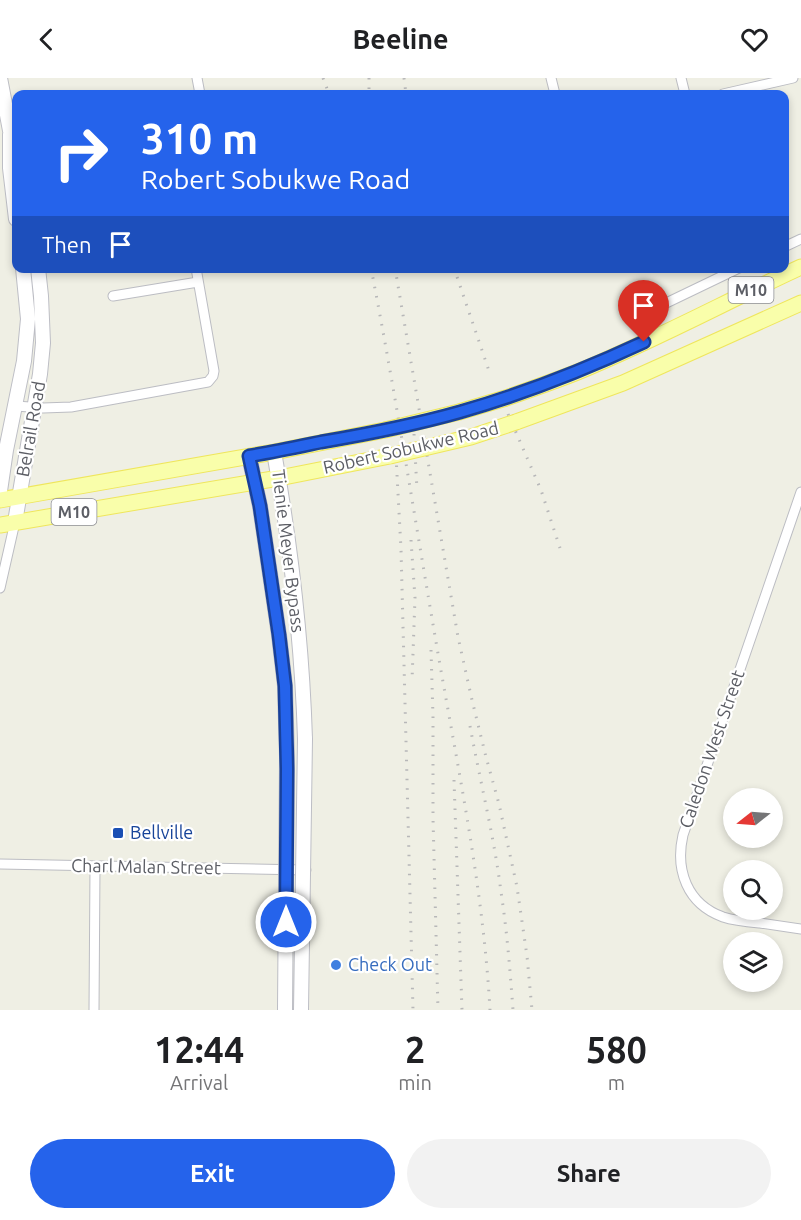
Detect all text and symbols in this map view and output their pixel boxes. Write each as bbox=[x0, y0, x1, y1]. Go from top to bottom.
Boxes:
icon: back bbox=[30, 23, 63, 56]
icon: heart bbox=[738, 23, 771, 56]
text: Beeline bbox=[352, 24, 449, 54]
icon: right bbox=[42, 114, 120, 192]
text: 310 m bbox=[141, 115, 258, 162]
text: Robert Sobukwe Road bbox=[141, 164, 410, 194]
icon: arrive bbox=[104, 228, 137, 261]
text: Then bbox=[42, 232, 92, 257]
road number: M10 bbox=[728, 277, 774, 303]
pin bbox=[618, 280, 669, 342]
icon: arrive bbox=[627, 289, 660, 322]
street label: Belrail Road bbox=[12, 379, 48, 478]
street label: Robert Sobukwe Road bbox=[321, 417, 501, 477]
street label: Tienie Meyer Bypass bbox=[269, 468, 309, 634]
road number: M10 bbox=[52, 499, 97, 525]
street label: Caledon West Street bbox=[675, 667, 748, 830]
north arrow bbox=[723, 788, 783, 848]
map controls bbox=[723, 788, 783, 992]
place label: Bellville bbox=[130, 822, 193, 842]
marker: Bellville bbox=[111, 826, 125, 840]
street label: Charl Malan Street bbox=[71, 855, 221, 877]
button: search bbox=[723, 860, 783, 920]
position arrow bbox=[254, 890, 318, 954]
button: layers bbox=[723, 932, 783, 992]
place label: Check Out bbox=[348, 954, 432, 974]
marker: Check Out bbox=[329, 958, 343, 972]
text: 12:44 bbox=[154, 1029, 244, 1070]
text: 2 bbox=[405, 1029, 425, 1070]
text: 580 bbox=[586, 1029, 647, 1070]
text: Arrival bbox=[170, 1071, 228, 1094]
text: min bbox=[398, 1071, 432, 1094]
text: m bbox=[608, 1071, 625, 1094]
button: Exit bbox=[30, 1139, 395, 1208]
button: Share bbox=[407, 1139, 771, 1208]

